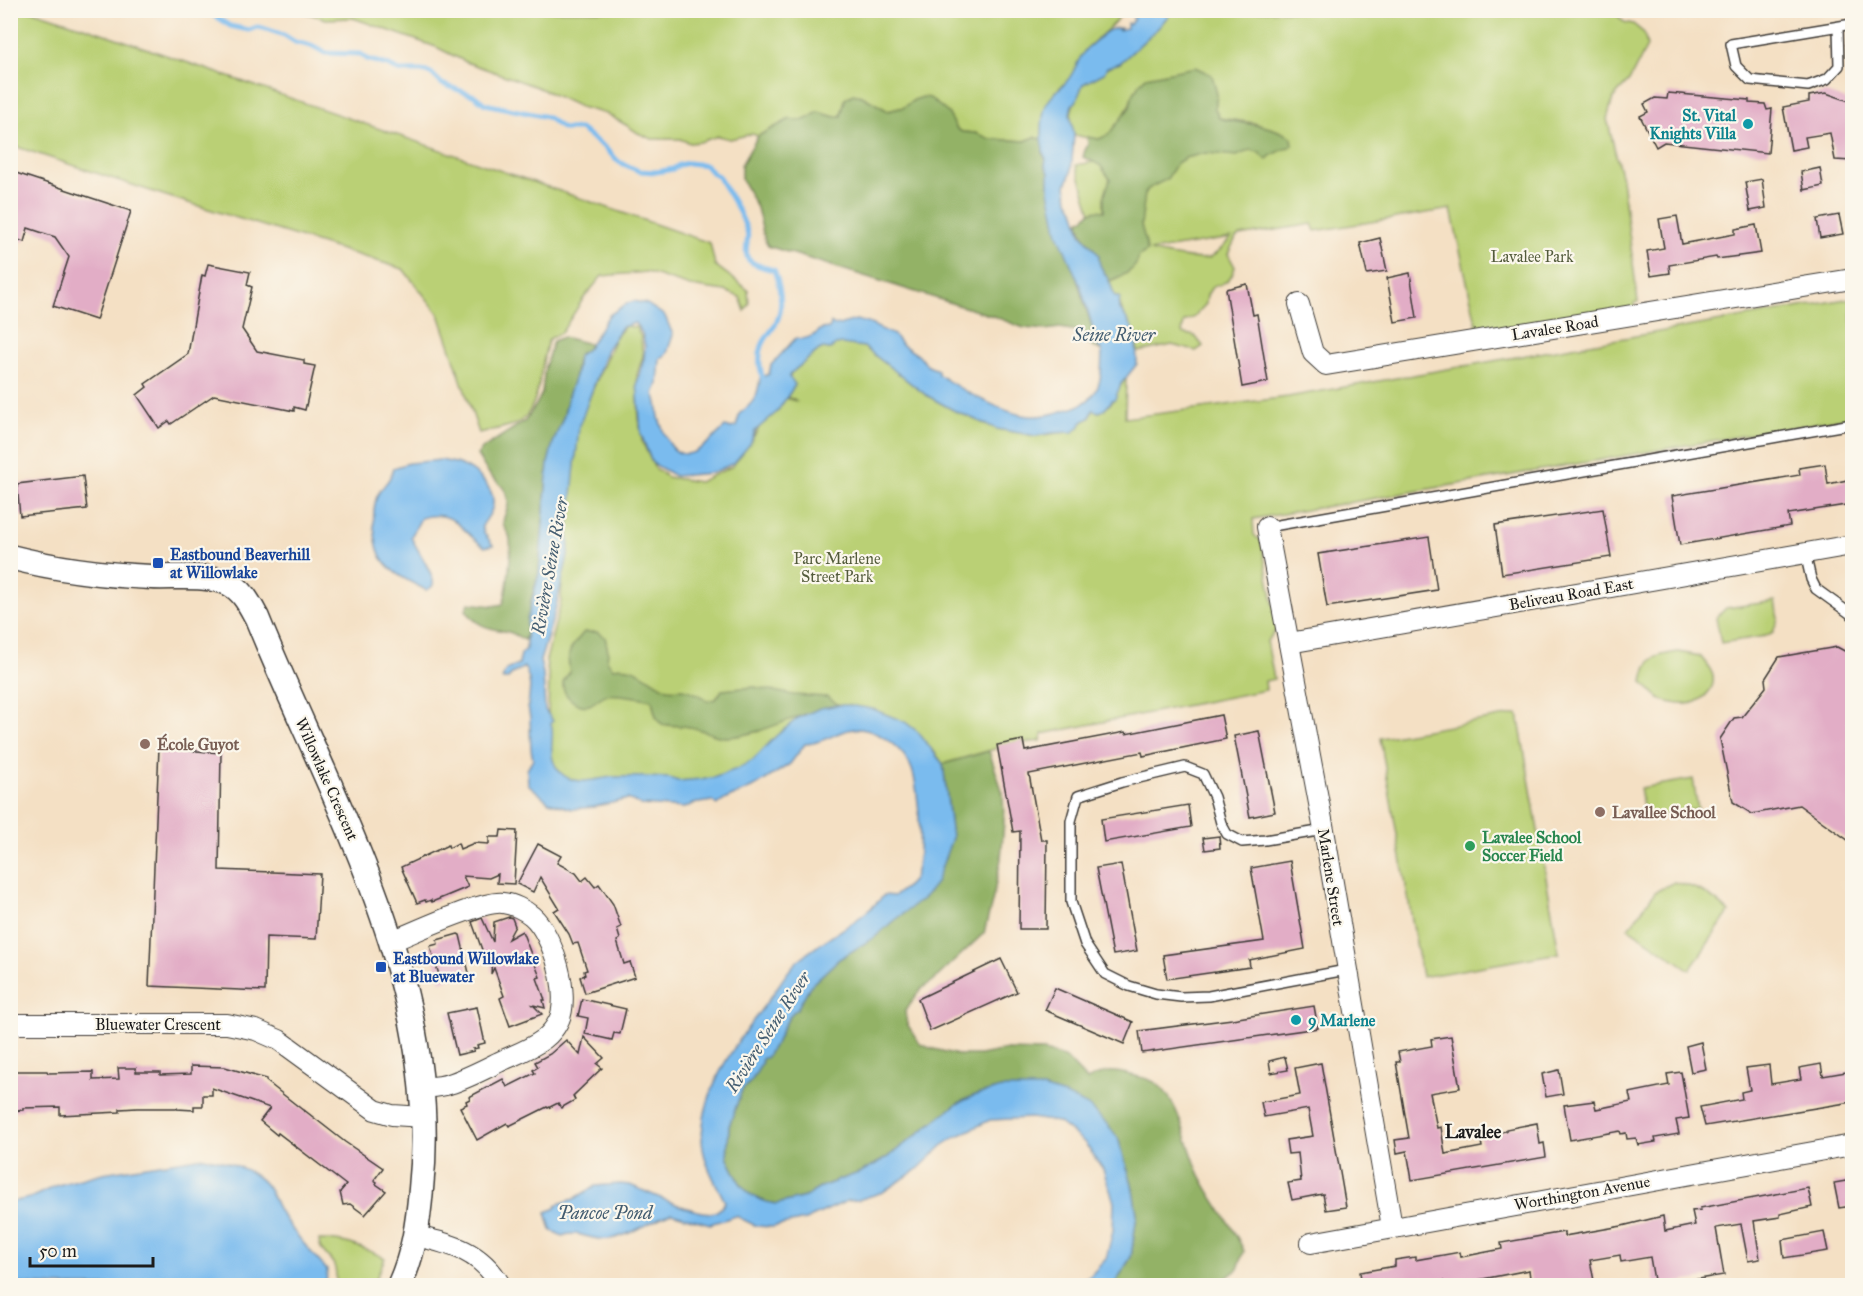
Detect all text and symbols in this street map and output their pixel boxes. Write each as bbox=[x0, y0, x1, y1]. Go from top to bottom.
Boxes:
place label: St. Vital Knights Villa bbox=[1649, 106, 1737, 144]
marker: St. Vital Knights Villa bbox=[1741, 117, 1755, 131]
park label: Lavalee Park bbox=[1491, 247, 1574, 266]
street label: Lavalee Road bbox=[1510, 312, 1600, 344]
water label: Seine River bbox=[1072, 324, 1157, 346]
water label: Rivière Seine River bbox=[527, 494, 573, 638]
place label: Eastbound Beaverhill at Willowlake bbox=[170, 545, 311, 582]
park label: Parc Marlene Street Park bbox=[793, 549, 881, 586]
marker: Eastbound Beaverhill at Willowlake bbox=[151, 556, 165, 570]
street label: Beliveau Road East bbox=[1507, 574, 1635, 614]
street label: Willowlake Crescent bbox=[291, 715, 363, 844]
place label: École Guyot bbox=[157, 733, 239, 755]
marker: École Guyot bbox=[138, 737, 152, 751]
place label: Lavallee School bbox=[1612, 803, 1716, 822]
marker: Lavallee School bbox=[1593, 805, 1607, 819]
street label: Marlene Street bbox=[1314, 827, 1348, 928]
place label: Lavalee School Soccer Field bbox=[1482, 828, 1582, 865]
marker: Lavalee School Soccer Field bbox=[1463, 839, 1477, 853]
place label: Eastbound Willowlake at Bluewater bbox=[393, 949, 539, 986]
marker: Eastbound Willowlake at Bluewater bbox=[374, 960, 388, 974]
water label: Rivière Seine River bbox=[720, 966, 816, 1097]
place label: 9 Marlene bbox=[1308, 1011, 1376, 1031]
marker: 9 Marlene bbox=[1289, 1013, 1303, 1027]
street label: Bluewater Crescent bbox=[95, 1015, 221, 1034]
district label: Lavalee bbox=[1445, 1121, 1502, 1143]
street label: Worthington Avenue bbox=[1513, 1172, 1652, 1215]
water label: Pancoe Pond bbox=[558, 1202, 654, 1224]
scale bar bbox=[30, 1230, 153, 1268]
text: 50 m bbox=[39, 1240, 77, 1262]

